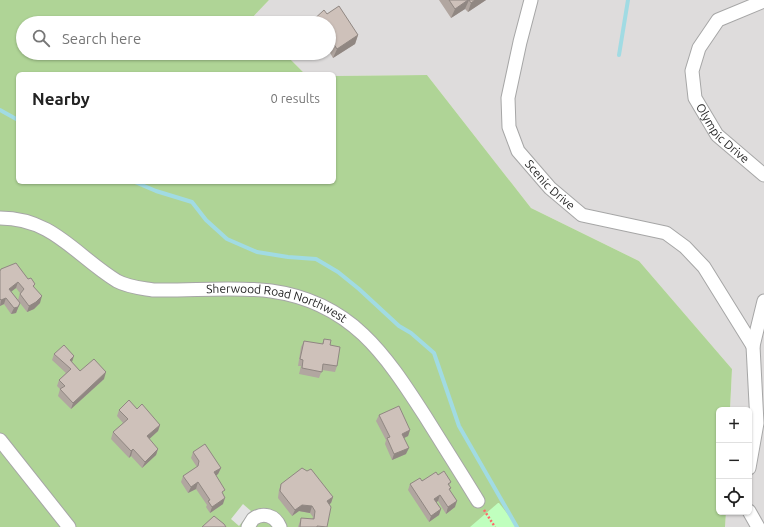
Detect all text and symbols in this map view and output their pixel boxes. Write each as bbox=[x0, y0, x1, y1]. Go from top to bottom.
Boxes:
search box bbox=[16, 16, 336, 60]
icon: search bbox=[30, 27, 52, 49]
text: Search here bbox=[62, 30, 141, 47]
text: Nearby bbox=[32, 89, 90, 108]
text: 0 results bbox=[270, 91, 320, 105]
street label: Olympic Drive bbox=[694, 101, 752, 165]
street label: Scenic Drive bbox=[523, 157, 578, 212]
street label: Sherwood Road Northwest bbox=[206, 282, 350, 325]
map controls bbox=[716, 407, 752, 515]
button: + bbox=[716, 407, 752, 443]
button: − bbox=[716, 443, 752, 479]
button: locate bbox=[716, 479, 752, 515]

